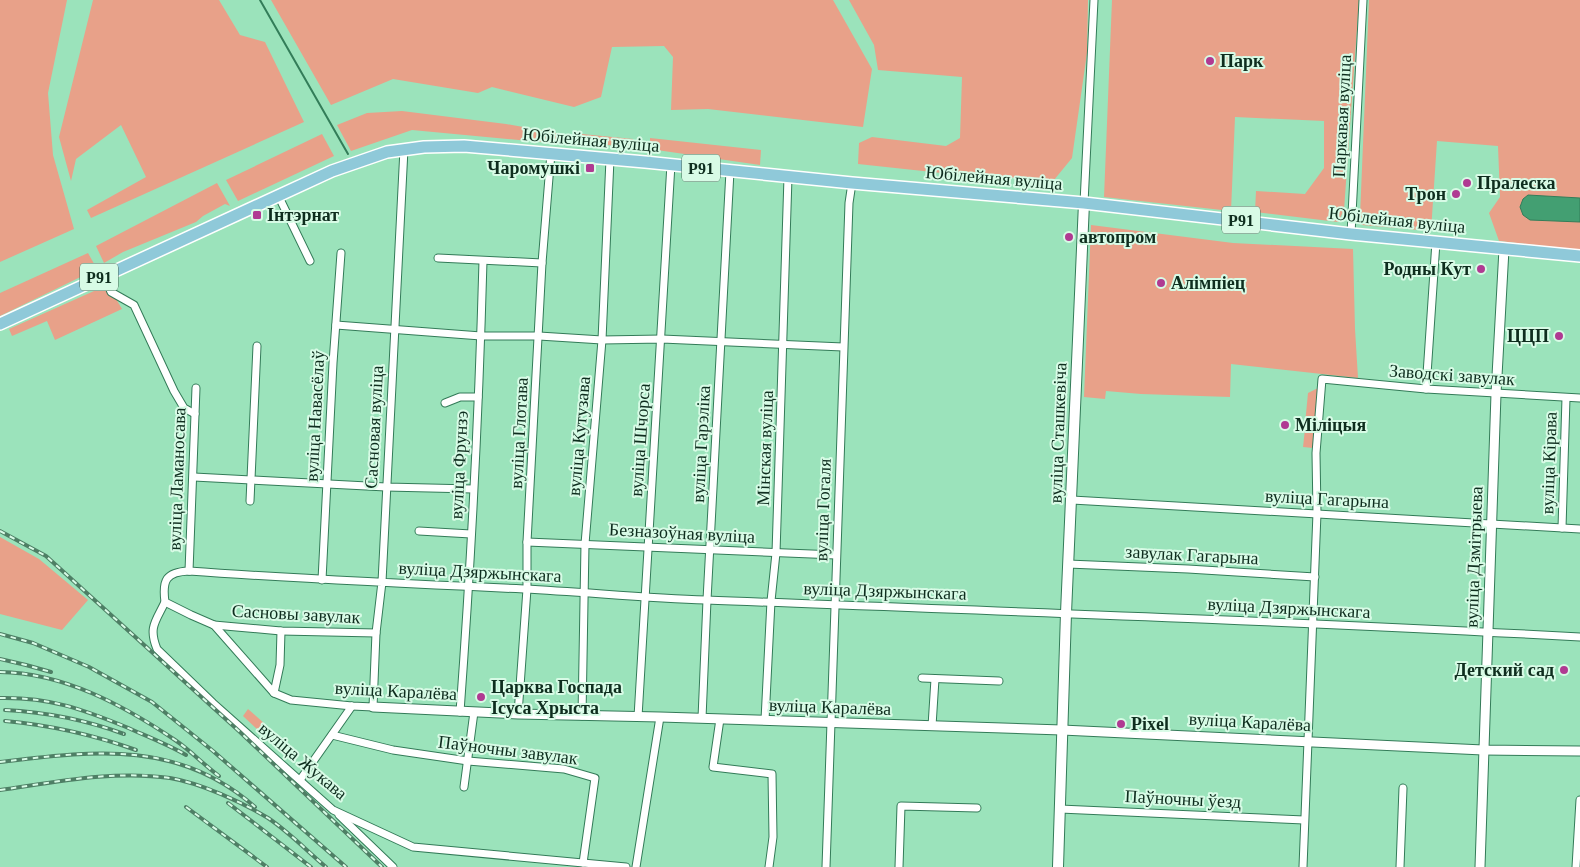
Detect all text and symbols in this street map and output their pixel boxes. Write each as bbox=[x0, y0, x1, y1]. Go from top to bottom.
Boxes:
place label: Парк bbox=[1220, 51, 1264, 71]
street label: Паркавая вуліца bbox=[1329, 54, 1355, 178]
marker: Парк bbox=[1204, 55, 1216, 67]
street label: Юбілейная вуліца bbox=[522, 124, 660, 156]
road number: Р91 bbox=[682, 154, 720, 182]
place label: Чаромушкі bbox=[487, 158, 580, 178]
marker: Чаромушкі bbox=[584, 162, 596, 174]
street label: Юбілейная вуліца bbox=[925, 162, 1063, 194]
place label: Пралеска bbox=[1477, 173, 1556, 193]
marker: Пралеска bbox=[1461, 177, 1473, 189]
place label: Трон bbox=[1405, 184, 1446, 204]
marker: Трон bbox=[1450, 188, 1462, 200]
street label: Юбілейная вуліца bbox=[1328, 203, 1466, 237]
place label: Інтэрнат bbox=[267, 205, 339, 225]
road number: Р91 bbox=[1222, 206, 1260, 234]
marker: Інтэрнат bbox=[251, 209, 263, 221]
place label: автопром bbox=[1079, 227, 1156, 247]
marker: автопром bbox=[1063, 231, 1075, 243]
place label: Родны Кут bbox=[1383, 259, 1471, 279]
marker: Родны Кут bbox=[1475, 263, 1487, 275]
road number: Р91 bbox=[80, 264, 118, 290]
place label: Алімпіец bbox=[1171, 273, 1246, 293]
marker: Алімпіец bbox=[1155, 277, 1167, 289]
place label: ЦЦП bbox=[1507, 326, 1549, 346]
marker: ЦЦП bbox=[1553, 330, 1565, 342]
street label: вуліца Навасёлаў bbox=[302, 350, 328, 482]
street label: Заводскі завулак bbox=[1388, 361, 1516, 389]
street label: вуліца Сташкевіча bbox=[1046, 362, 1070, 504]
street label: Сасновая вуліца bbox=[361, 365, 387, 489]
street label: вуліца Кутузава bbox=[564, 375, 594, 497]
street label: вуліца Глотава bbox=[506, 377, 532, 489]
street label: вуліца Шчорса bbox=[626, 383, 654, 497]
street label: вуліца Гарэліка bbox=[688, 385, 714, 503]
street label: Мінская вуліца bbox=[753, 390, 777, 506]
street label: вуліца Ламаносава bbox=[165, 407, 189, 551]
street label: вуліца Фрунзэ bbox=[446, 410, 472, 520]
street label: вуліца Кірава bbox=[1537, 411, 1561, 515]
place label: Міліцыя bbox=[1295, 415, 1367, 435]
marker: Міліцыя bbox=[1279, 419, 1291, 431]
street label: вуліца Гогаля bbox=[811, 458, 835, 562]
street label: вуліца Гагарына bbox=[1264, 486, 1390, 512]
street label: вуліца Дзмітрыева bbox=[1462, 486, 1486, 628]
street label: Безназоўная вуліца bbox=[608, 519, 756, 547]
street label: завулак Гагарына bbox=[1125, 542, 1259, 568]
street label: вуліца Дзяржынскага bbox=[398, 558, 562, 586]
street label: вуліца Дзяржынскага bbox=[803, 578, 967, 604]
street label: вуліца Дзяржынскага bbox=[1207, 594, 1371, 622]
street label: Сасновы завулак bbox=[231, 601, 361, 627]
place label: Детский сад bbox=[1454, 660, 1554, 680]
marker: Детский сад bbox=[1558, 664, 1570, 676]
place label: Царква Госпада Ісуса Хрыста bbox=[491, 677, 622, 718]
street label: вуліца Каралёва bbox=[334, 678, 458, 704]
marker: Царква Госпада Ісуса Хрыста bbox=[475, 691, 487, 703]
street label: вуліца Каралёва bbox=[769, 695, 891, 719]
street label: вуліца Каралёва bbox=[1188, 709, 1312, 735]
place label: Pixel bbox=[1131, 714, 1169, 734]
street label: вуліца Жукава bbox=[255, 718, 351, 804]
marker: Pixel bbox=[1115, 718, 1127, 730]
street label: Паўночны завулак bbox=[437, 732, 579, 769]
street label: Паўночны ўезд bbox=[1124, 786, 1242, 812]

